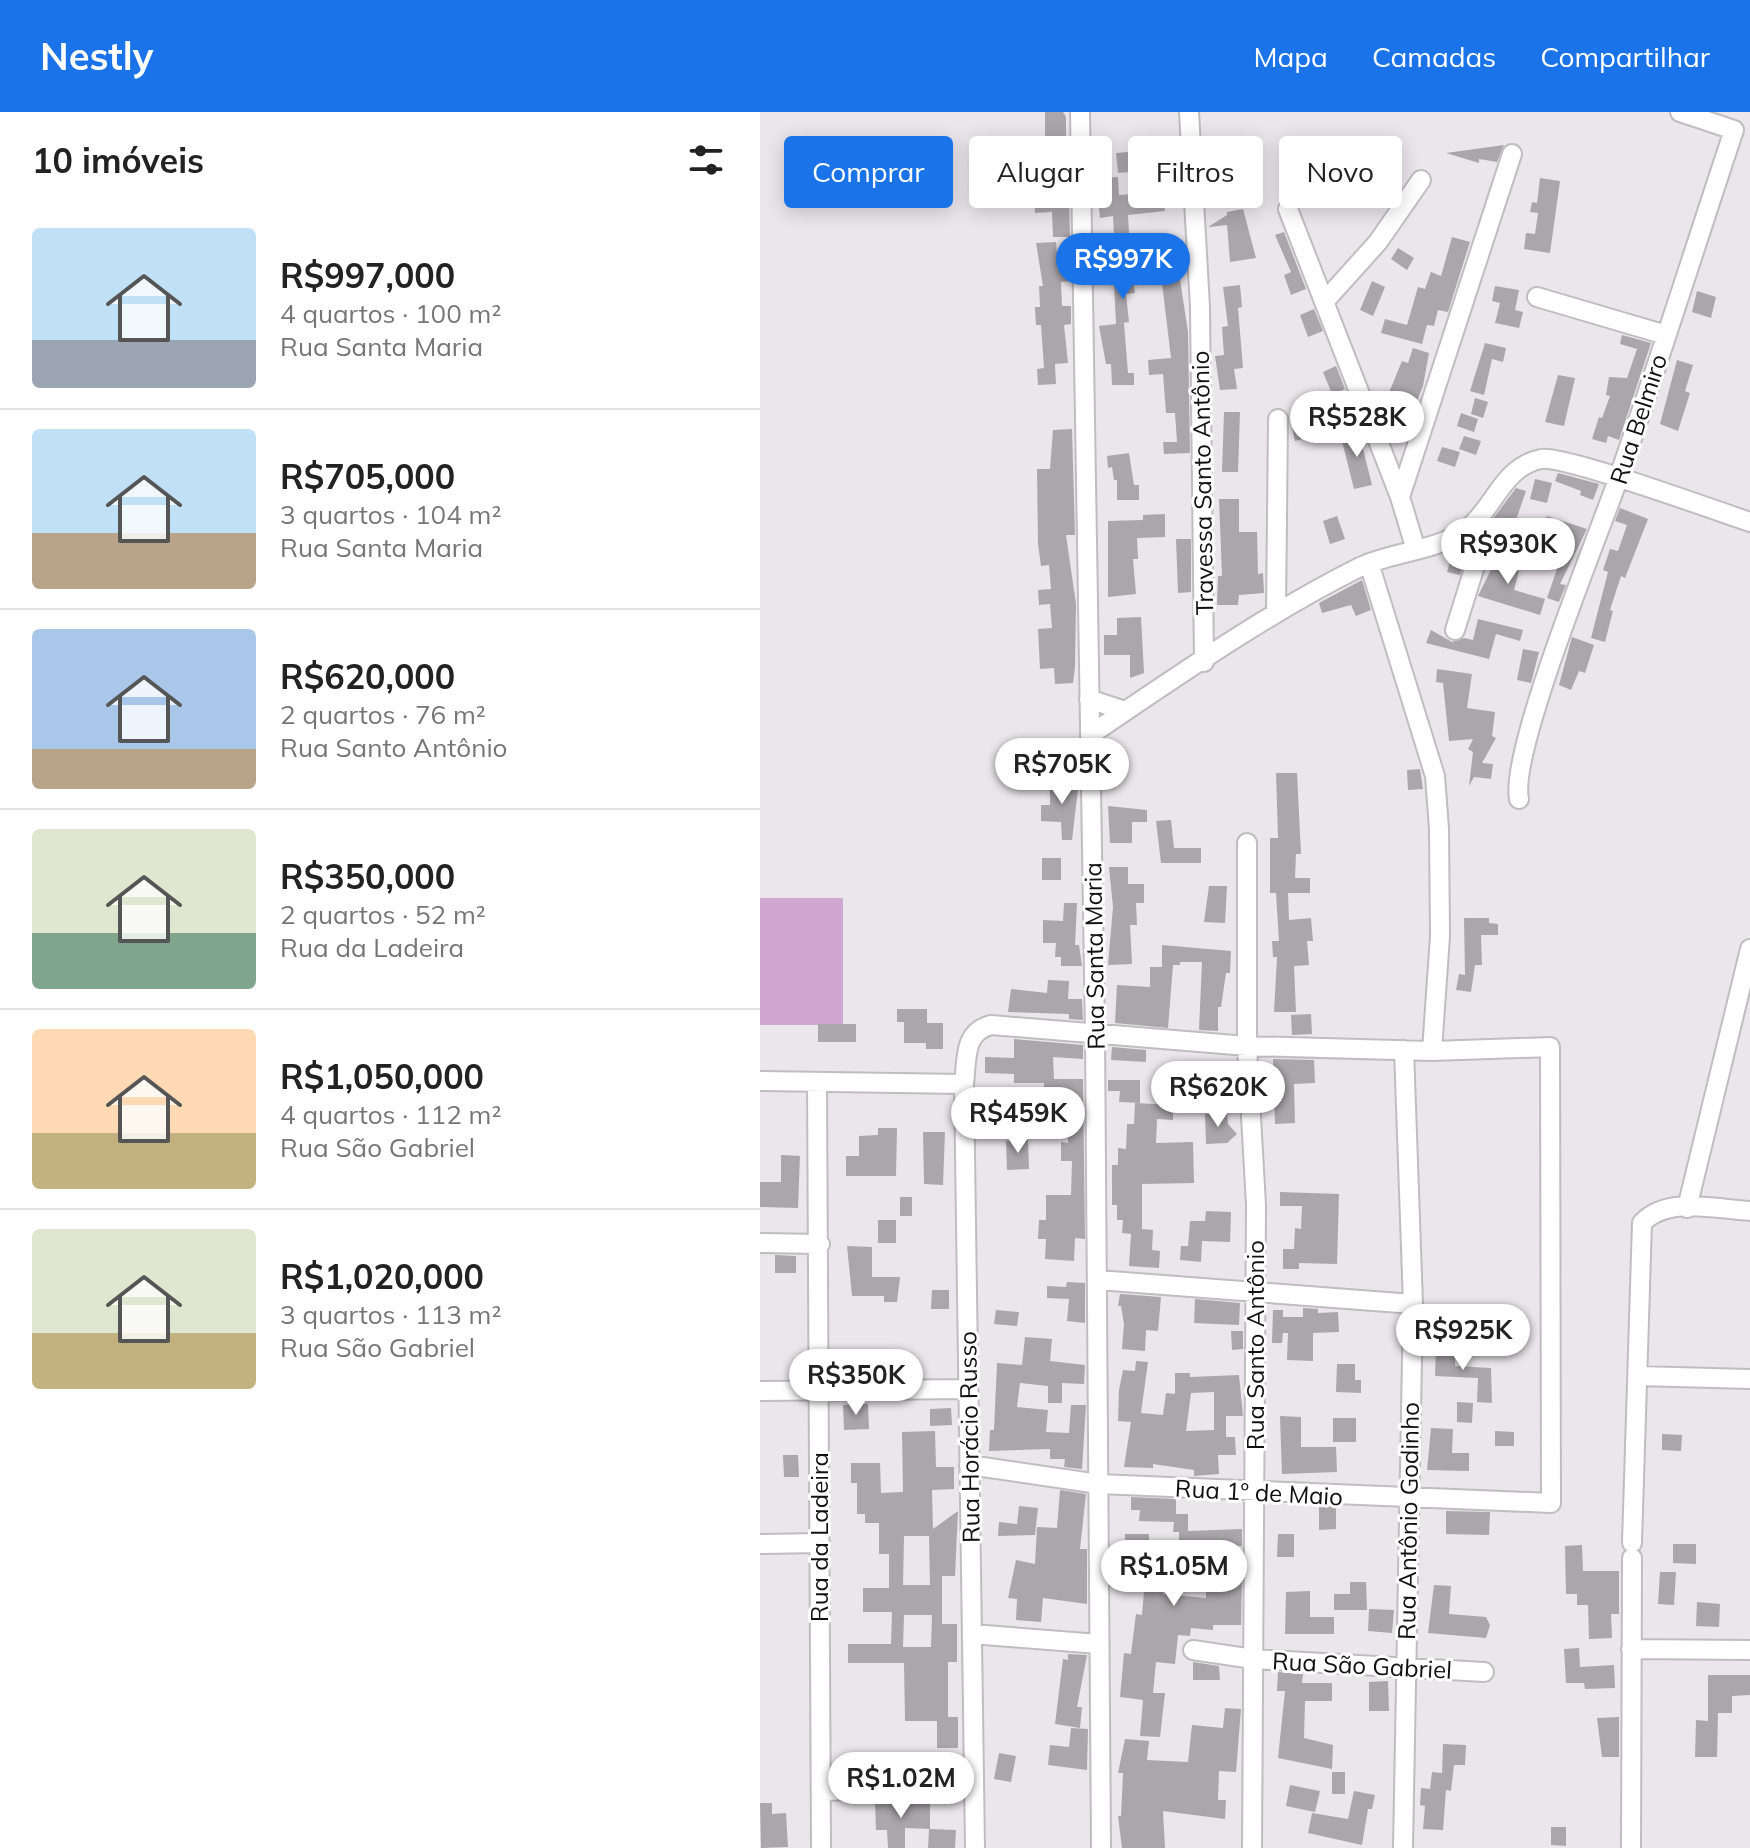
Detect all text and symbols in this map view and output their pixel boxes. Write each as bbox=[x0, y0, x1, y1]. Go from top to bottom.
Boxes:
text: Nestly bbox=[40, 32, 153, 80]
text: Mapa bbox=[1253, 39, 1328, 74]
text: Camadas bbox=[1372, 39, 1496, 74]
text: Compartilhar bbox=[1540, 39, 1710, 74]
chip: Comprar bbox=[784, 136, 953, 208]
chip: Alugar bbox=[969, 136, 1112, 208]
chip: Filtros bbox=[1128, 136, 1263, 208]
chip: Novo bbox=[1279, 136, 1402, 208]
icon: filters bbox=[684, 138, 728, 182]
text: 10 imóveis bbox=[32, 139, 204, 182]
pin: R$997K bbox=[1058, 233, 1188, 301]
text: R$997K bbox=[1074, 242, 1172, 275]
text: R$997,000 bbox=[280, 254, 455, 297]
icon: home bbox=[96, 260, 192, 356]
text: 4 quartos · 100 m² bbox=[280, 297, 501, 330]
text: Rua Santa Maria bbox=[280, 330, 483, 363]
street label: Rua Belmiro bbox=[1603, 350, 1673, 488]
street label: Travessa Santo Antônio bbox=[1185, 351, 1219, 615]
pin: R$528K bbox=[1292, 391, 1422, 459]
text: R$528K bbox=[1308, 400, 1406, 433]
text: R$705,000 bbox=[280, 455, 455, 498]
icon: home bbox=[96, 461, 192, 557]
text: 3 quartos · 104 m² bbox=[280, 498, 501, 531]
pin: R$930K bbox=[1443, 518, 1573, 586]
text: R$930K bbox=[1459, 527, 1557, 560]
text: Rua Santa Maria bbox=[280, 531, 483, 564]
text: R$620,000 bbox=[280, 655, 455, 698]
icon: home bbox=[96, 661, 192, 757]
text: 2 quartos · 76 m² bbox=[280, 698, 486, 731]
text: Rua Santo Antônio bbox=[280, 731, 507, 764]
pin: R$705K bbox=[997, 738, 1127, 806]
text: R$705K bbox=[1013, 747, 1111, 780]
text: R$350,000 bbox=[280, 855, 455, 898]
icon: home bbox=[96, 861, 192, 957]
street label: Rua Santa Maria bbox=[1077, 862, 1111, 1050]
text: 2 quartos · 52 m² bbox=[280, 898, 486, 931]
text: Rua da Ladeira bbox=[280, 931, 464, 964]
text: R$1,050,000 bbox=[280, 1055, 484, 1098]
icon: home bbox=[96, 1061, 192, 1157]
pin: R$620K bbox=[1153, 1061, 1283, 1129]
text: R$620K bbox=[1169, 1070, 1267, 1103]
pin: R$459K bbox=[953, 1087, 1083, 1155]
text: R$459K bbox=[969, 1096, 1067, 1129]
text: 4 quartos · 112 m² bbox=[280, 1098, 501, 1131]
text: Rua São Gabriel bbox=[280, 1131, 475, 1164]
street label: Rua Santo Antônio bbox=[1240, 1240, 1270, 1450]
text: R$1,020,000 bbox=[280, 1255, 484, 1298]
icon: home bbox=[96, 1261, 192, 1357]
text: 3 quartos · 113 m² bbox=[280, 1298, 501, 1331]
pin: R$925K bbox=[1398, 1304, 1528, 1372]
text: R$925K bbox=[1414, 1313, 1512, 1346]
text: Rua São Gabriel bbox=[280, 1331, 475, 1364]
street label: Rua Horácio Russo bbox=[952, 1331, 986, 1543]
pin: R$350K bbox=[791, 1349, 921, 1417]
text: R$350K bbox=[807, 1358, 905, 1391]
street label: Rua Antônio Godinho bbox=[1391, 1402, 1425, 1640]
street label: Rua da Ladeira bbox=[804, 1452, 834, 1622]
street label: Rua 1º de Maio bbox=[1174, 1473, 1344, 1511]
pin: R$1.05M bbox=[1100, 1540, 1248, 1608]
text: R$1.05M bbox=[1119, 1549, 1229, 1582]
street label: Rua São Gabriel bbox=[1271, 1645, 1453, 1685]
pin: R$1.02M bbox=[827, 1752, 975, 1820]
text: R$1.02M bbox=[846, 1761, 956, 1794]

